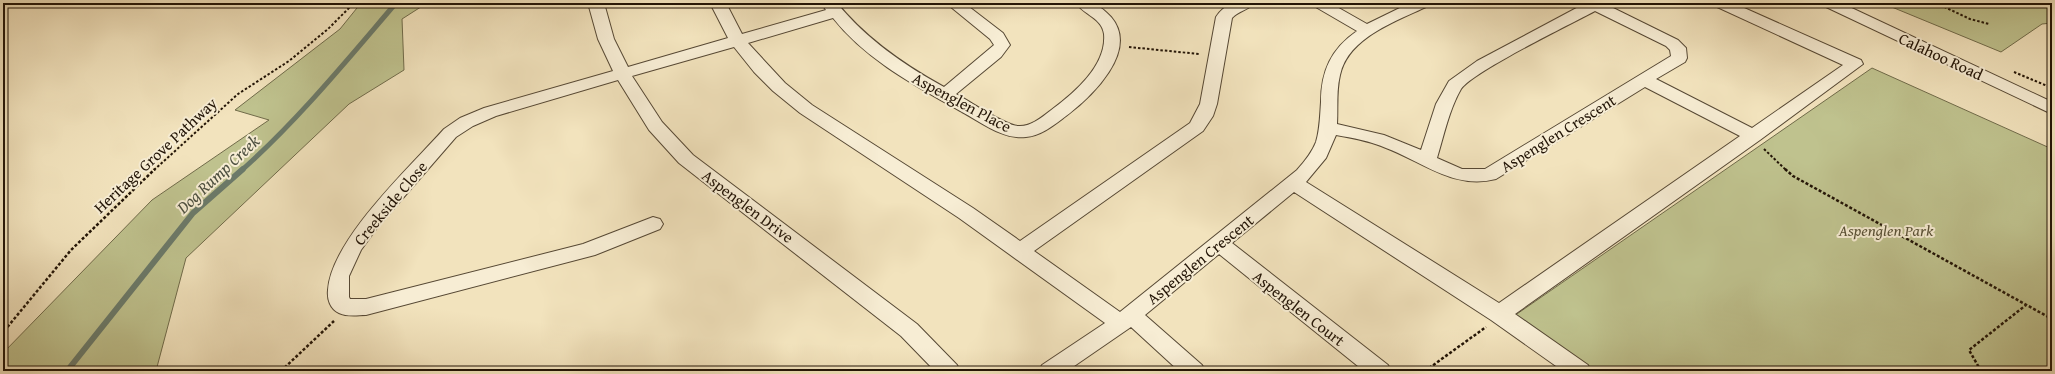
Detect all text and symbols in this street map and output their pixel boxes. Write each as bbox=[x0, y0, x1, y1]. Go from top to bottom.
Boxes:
street label: Calahoo Road bbox=[1895, 26, 1988, 86]
street label: Aspenglen Place bbox=[908, 66, 1016, 138]
street label: Aspenglen Crescent bbox=[1496, 88, 1621, 178]
street label: Heritage Grove Pathway bbox=[88, 91, 222, 219]
water label: Dog Rump Creek bbox=[170, 128, 265, 219]
street label: Creekside Close bbox=[347, 156, 433, 250]
street label: Aspenglen Drive bbox=[697, 163, 799, 249]
street label: Aspenglen Crescent bbox=[1141, 208, 1259, 310]
park label: Aspenglen Park bbox=[1838, 218, 1934, 242]
street label: Aspenglen Court bbox=[1248, 264, 1351, 352]

